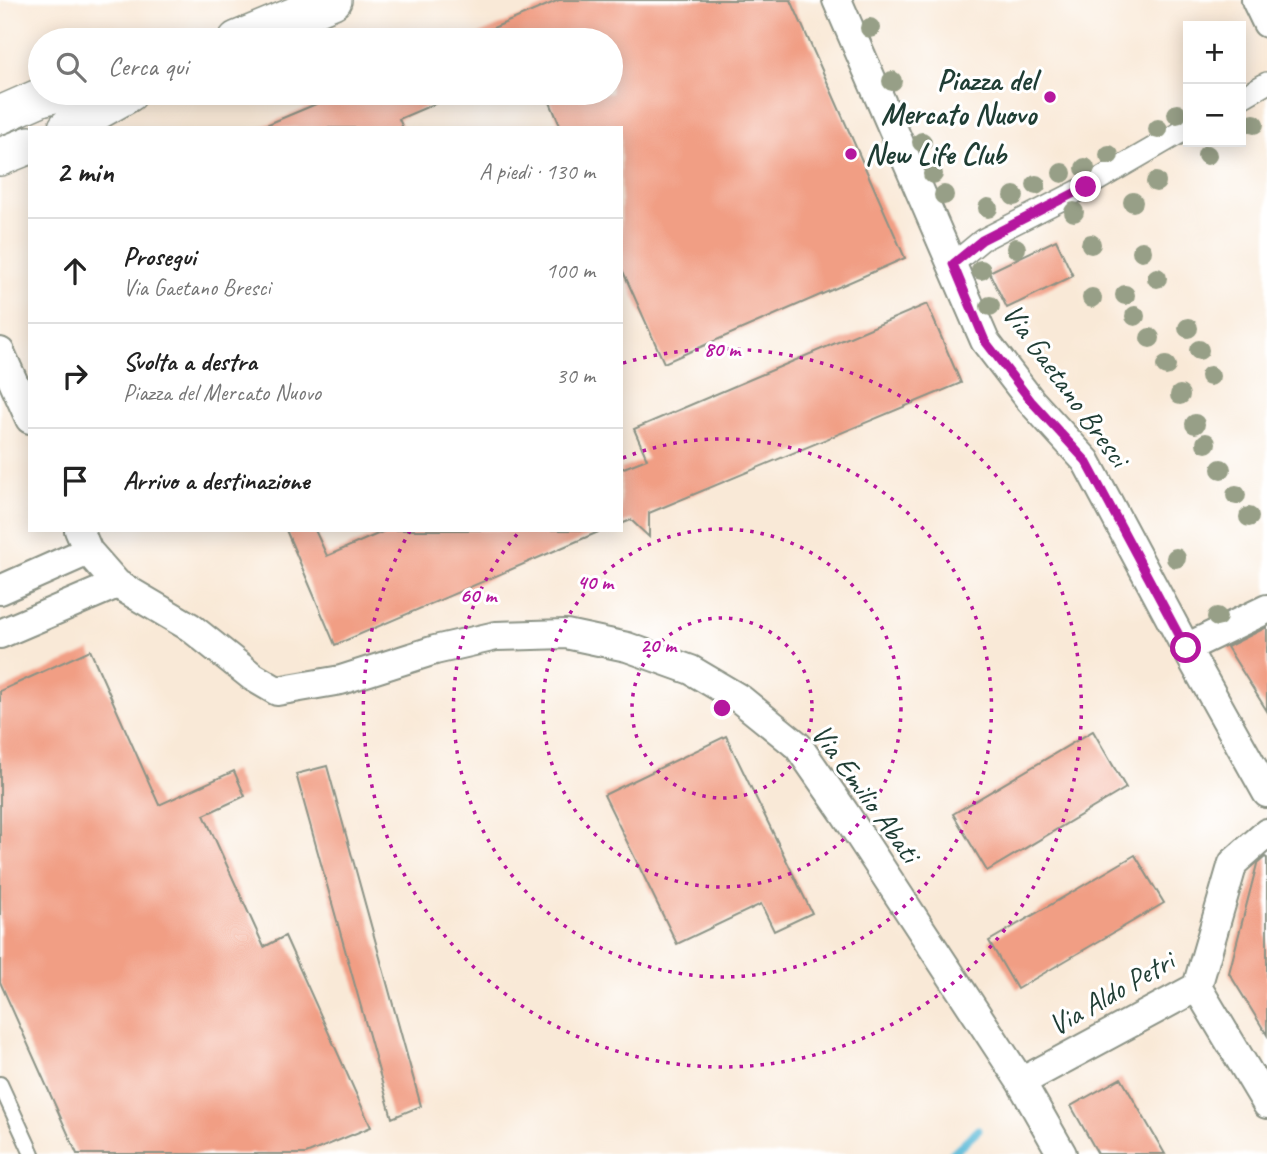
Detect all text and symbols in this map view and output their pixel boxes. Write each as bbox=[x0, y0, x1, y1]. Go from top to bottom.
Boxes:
map controls bbox=[1183, 21, 1246, 147]
button: + bbox=[1183, 21, 1246, 84]
search box bbox=[28, 28, 623, 105]
icon: search bbox=[52, 48, 90, 86]
text: Cerca qui bbox=[108, 50, 188, 83]
place label: Piazza del Mercato Nuovo bbox=[881, 61, 1042, 133]
button: − bbox=[1183, 84, 1246, 147]
marker: Piazza del Mercato Nuovo bbox=[1042, 89, 1058, 105]
place label: New Life Club bbox=[865, 135, 1008, 173]
marker: New Life Club bbox=[843, 146, 859, 162]
text: 2 min bbox=[56, 153, 113, 191]
text: A piedi · 130 m bbox=[479, 157, 595, 186]
route end bbox=[1070, 171, 1101, 202]
text: Prosegui bbox=[123, 240, 196, 273]
icon: ahead bbox=[56, 252, 94, 290]
text: 100 m bbox=[546, 256, 595, 285]
text: Via Gaetano Bresci bbox=[123, 273, 271, 302]
street label: Via Gaetano Bresci bbox=[994, 296, 1140, 477]
text: 80 m bbox=[704, 336, 742, 362]
text: Svolta a destra bbox=[123, 345, 257, 378]
icon: right bbox=[56, 357, 94, 395]
text: 30 m bbox=[556, 361, 595, 390]
text: Piazza del Mercato Nuovo bbox=[123, 378, 321, 407]
icon: arrive bbox=[56, 462, 94, 500]
text: Arrivo a destinazione bbox=[123, 464, 309, 497]
text: 40 m bbox=[577, 569, 615, 595]
text: 60 m bbox=[460, 582, 498, 608]
text: 20 m bbox=[640, 632, 678, 658]
route start bbox=[1170, 632, 1201, 663]
centre of rings bbox=[710, 696, 734, 720]
street label: Via Emilio Abati bbox=[803, 716, 931, 873]
street label: Via Aldo Petri bbox=[1041, 940, 1184, 1044]

